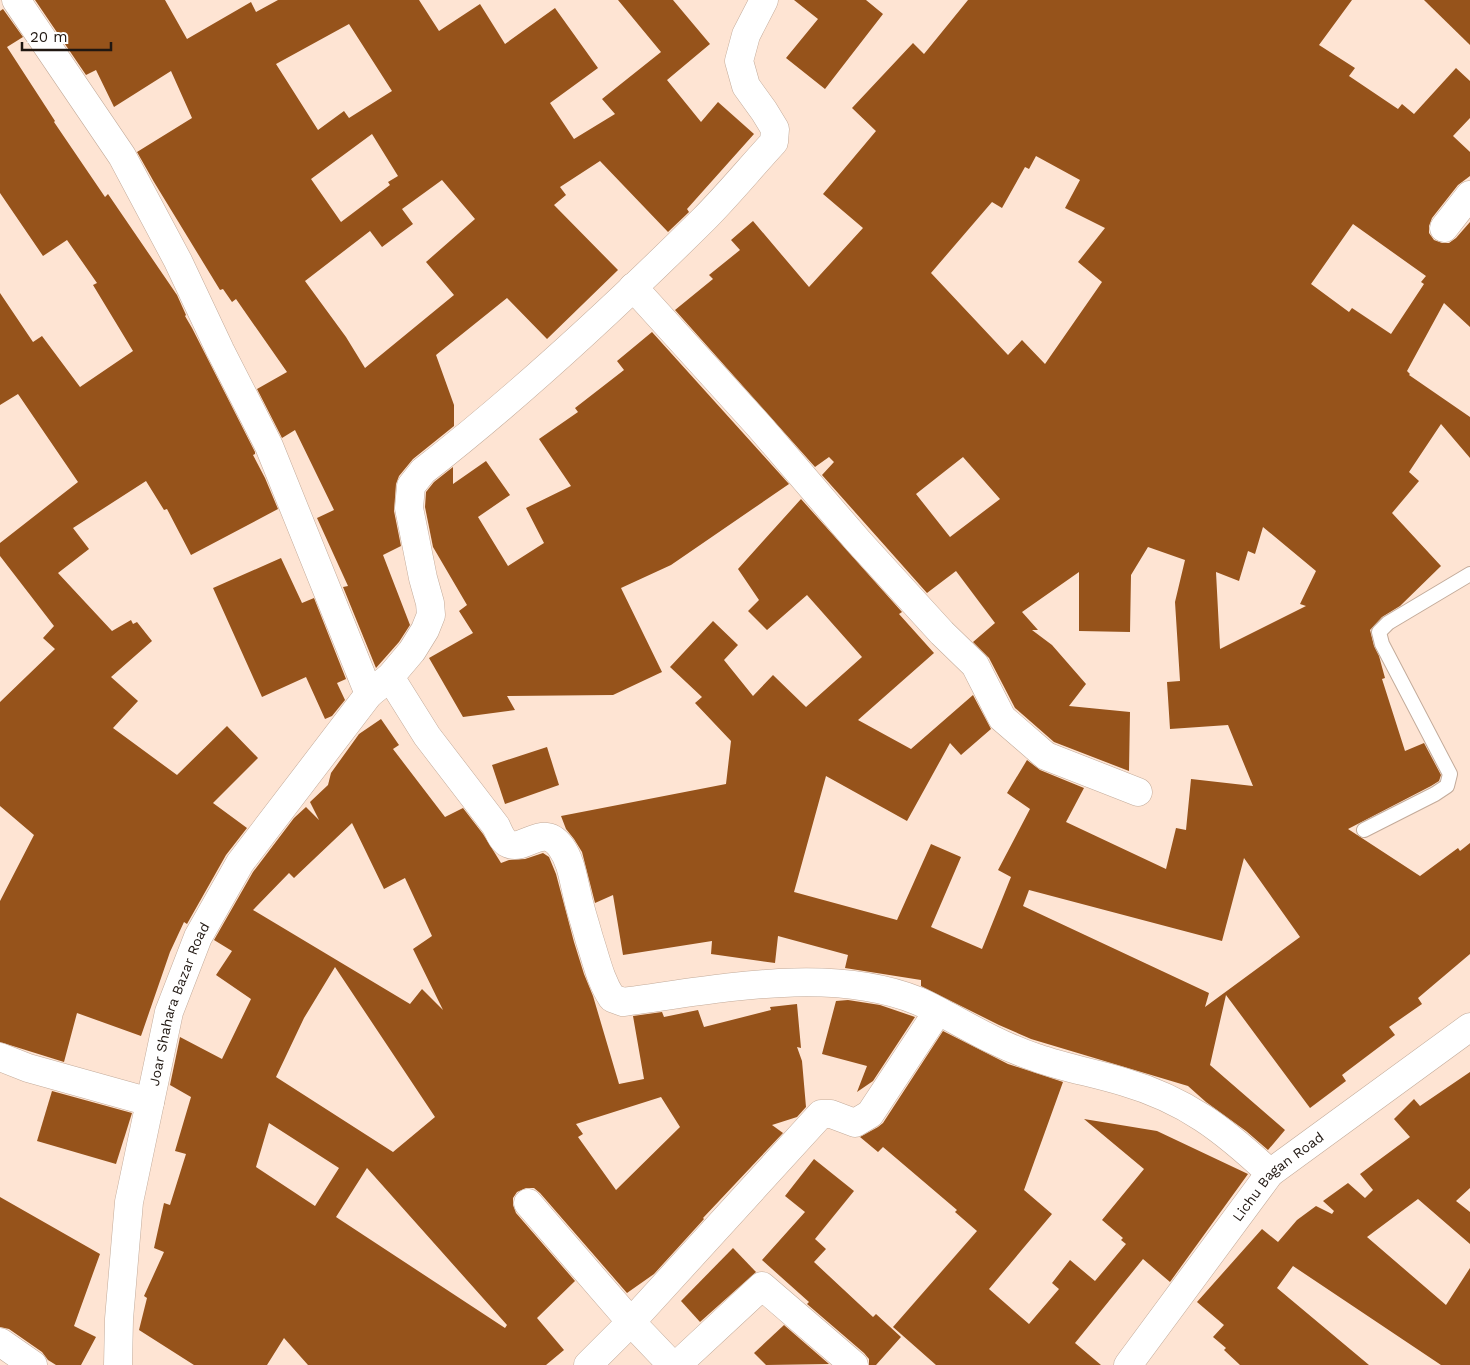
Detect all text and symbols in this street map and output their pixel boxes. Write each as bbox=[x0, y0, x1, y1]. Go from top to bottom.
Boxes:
scale bar bbox=[22, 20, 111, 52]
text: 20 m bbox=[30, 28, 68, 46]
street label: Joar Shahara Bazar Road bbox=[146, 919, 213, 1087]
street label: Lichu Bagan Road bbox=[1229, 1129, 1327, 1224]

